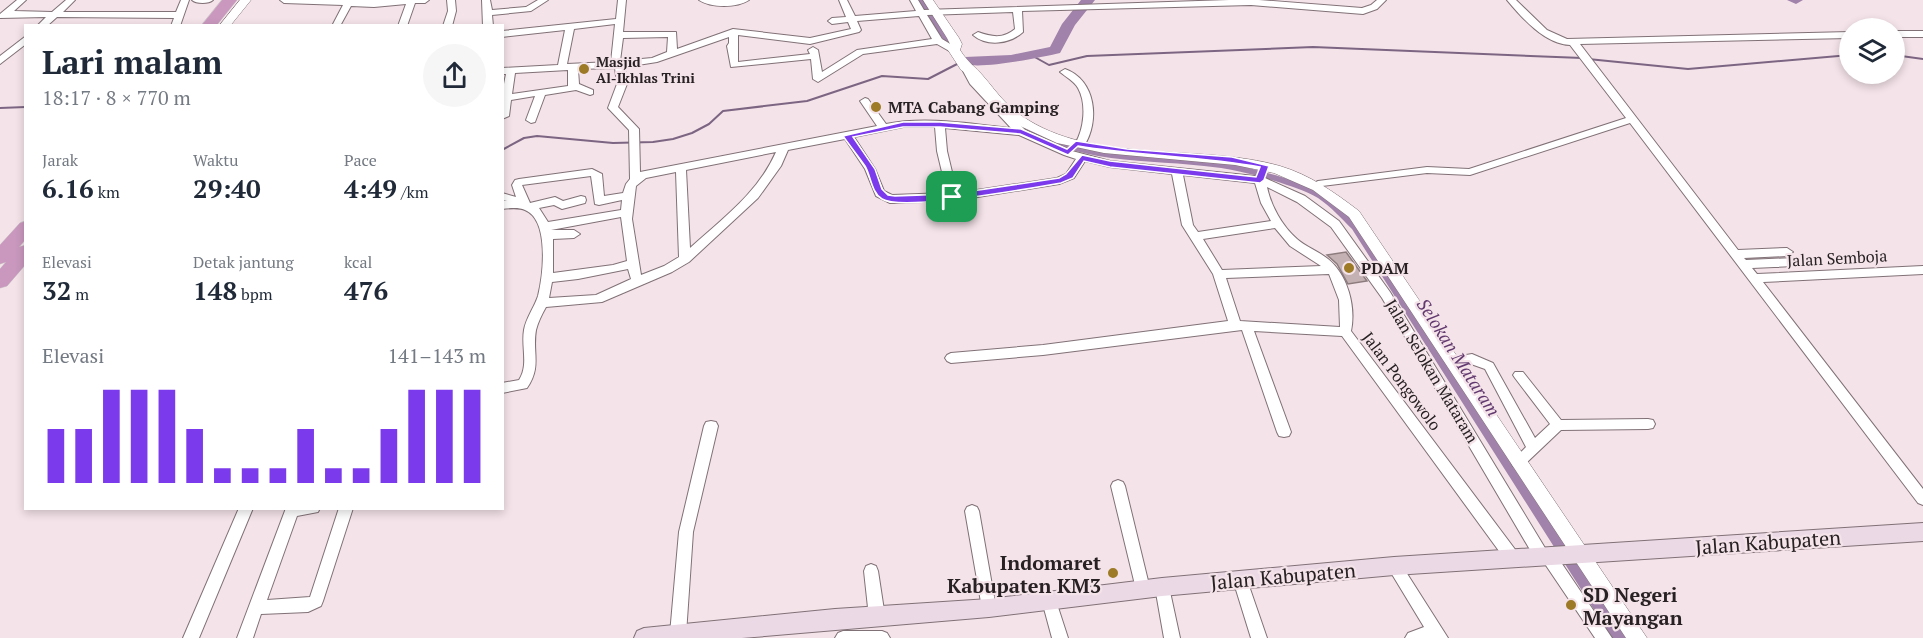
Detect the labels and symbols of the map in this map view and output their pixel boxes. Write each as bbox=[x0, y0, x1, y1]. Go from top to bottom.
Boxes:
place label: Masjid Al-Ikhlas Trini bbox=[596, 52, 695, 87]
marker: Masjid Al-Ikhlas Trini bbox=[577, 62, 591, 76]
place label: MTA Cabang Gamping bbox=[888, 96, 1060, 118]
marker: MTA Cabang Gamping bbox=[869, 100, 883, 114]
pin bbox=[926, 171, 977, 222]
street label: Jalan Semboja bbox=[1786, 244, 1888, 272]
place label: PDAM bbox=[1361, 257, 1409, 279]
marker: PDAM bbox=[1342, 261, 1356, 275]
water label: Selokan Mataram bbox=[1412, 293, 1506, 421]
street label: Jalan Selokan Mataram bbox=[1380, 295, 1484, 447]
street label: Jalan Pongowolo bbox=[1358, 327, 1446, 435]
street label: Jalan Kabupaten bbox=[1694, 523, 1842, 561]
place label: Indomaret Kabupaten KM3 bbox=[947, 549, 1101, 599]
street label: Jalan Kabupaten bbox=[1209, 556, 1357, 596]
marker: Indomaret Kabupaten KM3 bbox=[1106, 566, 1120, 580]
place label: SD Negeri Mayangan bbox=[1583, 581, 1683, 631]
marker: SD Negeri Mayangan bbox=[1564, 598, 1578, 612]

